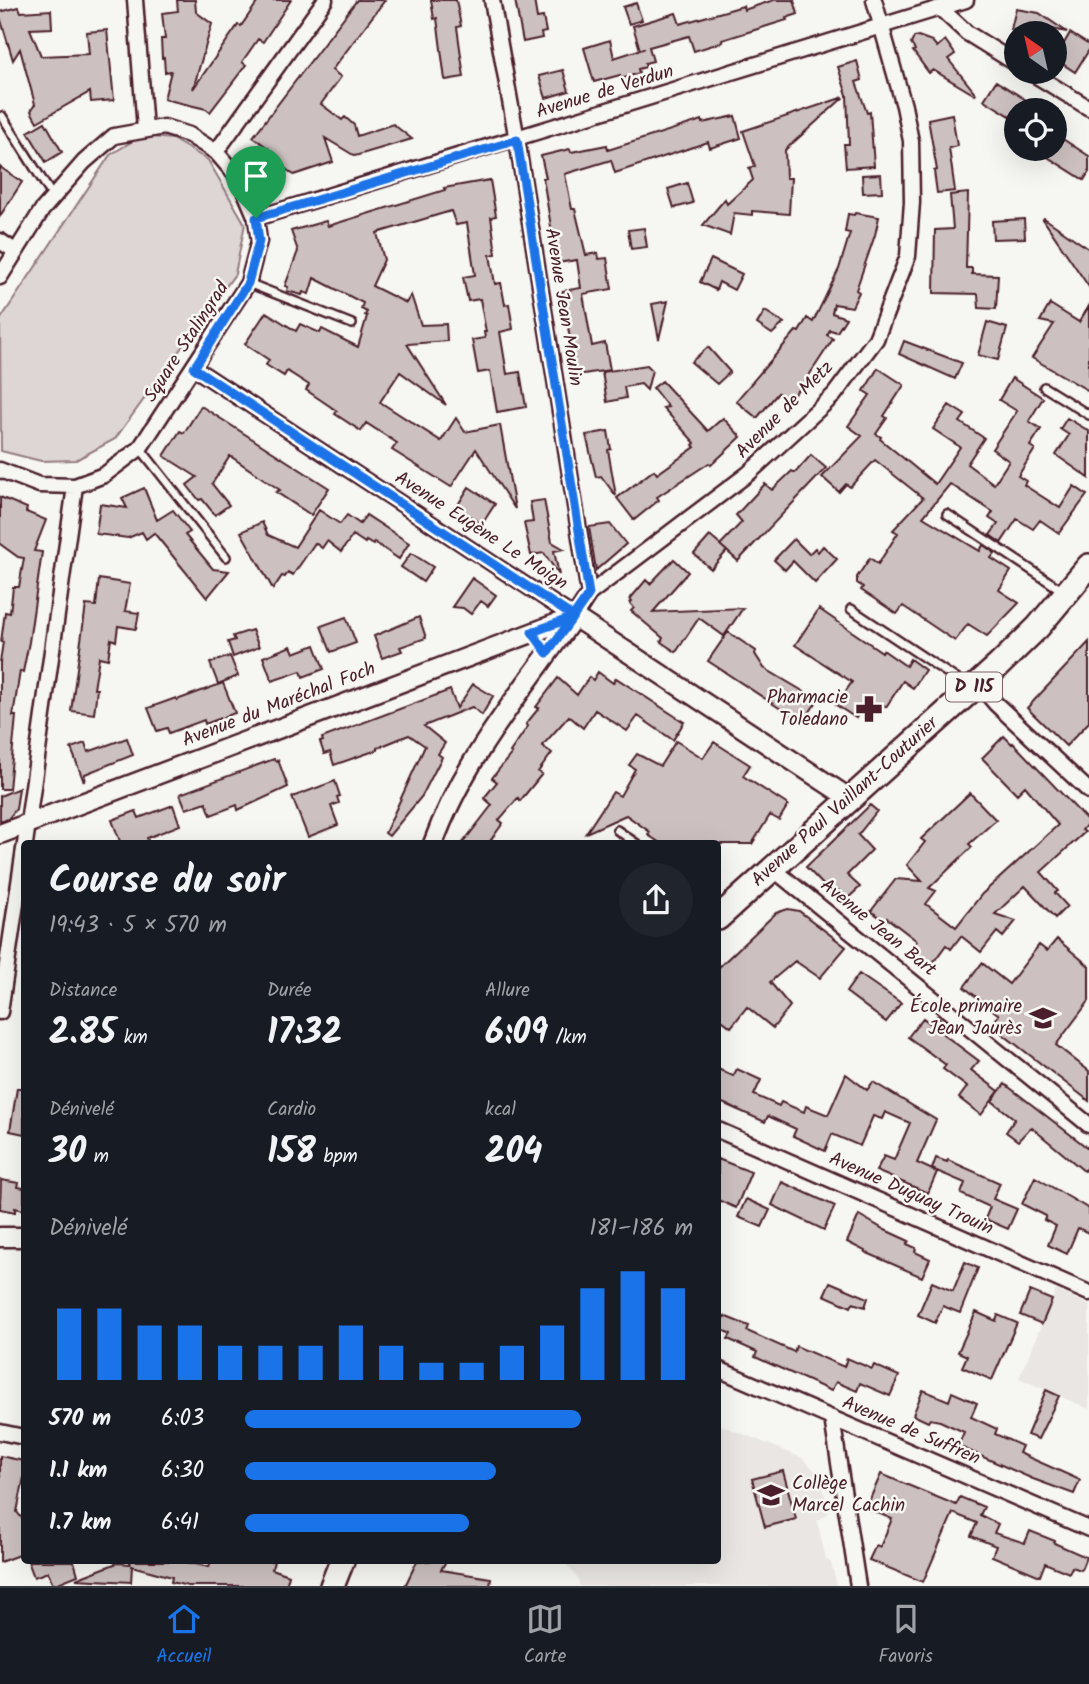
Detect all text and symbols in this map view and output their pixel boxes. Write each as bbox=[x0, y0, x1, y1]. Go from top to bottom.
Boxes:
north arrow bbox=[1004, 21, 1068, 84]
map controls bbox=[1004, 21, 1067, 161]
street label: Avenue de Verdun bbox=[532, 57, 678, 127]
button: locate bbox=[1004, 98, 1067, 161]
pin bbox=[226, 146, 286, 218]
icon: arrive bbox=[237, 157, 275, 195]
street label: Avenue Jean Moulin bbox=[536, 226, 590, 388]
street label: Square Stalingrad bbox=[137, 275, 238, 408]
street label: Avenue de Metz bbox=[729, 354, 841, 466]
street label: Avenue Eugène Le Moign bbox=[388, 464, 574, 598]
street label: Avenue du Maréchal Foch bbox=[178, 654, 380, 756]
road number: D 115 bbox=[946, 672, 1002, 702]
place label: Pharmacie Toledano bbox=[767, 683, 848, 735]
pharmacy icon: Pharmacie Toledano bbox=[854, 694, 884, 724]
street label: Avenue Paul Vaillant-Couturier bbox=[745, 708, 947, 895]
text: Course du soir bbox=[49, 852, 285, 912]
button: share bbox=[619, 863, 693, 937]
street label: Avenue Jean Bart bbox=[813, 872, 943, 985]
text: 19:43 · 5 × 570 m bbox=[49, 908, 227, 944]
text: Distance bbox=[49, 976, 117, 1006]
text: Durée bbox=[267, 976, 312, 1006]
text: Allure bbox=[485, 976, 530, 1006]
place label: École primaire Jean Jaurès bbox=[910, 992, 1022, 1044]
school or university icon: École primaire Jean Jaurès bbox=[1028, 1003, 1058, 1033]
text: 2.85 bbox=[49, 1006, 116, 1062]
text: 17:32 bbox=[267, 1006, 342, 1062]
text: 6:09 bbox=[485, 1006, 548, 1062]
text: km bbox=[116, 1023, 148, 1053]
text: /km bbox=[548, 1023, 587, 1053]
text: Dénivelé bbox=[49, 1095, 114, 1125]
text: Cardio bbox=[267, 1095, 316, 1125]
text: kcal bbox=[485, 1095, 516, 1125]
text: 30 bbox=[49, 1125, 86, 1181]
text: 158 bbox=[267, 1125, 316, 1181]
text: 204 bbox=[485, 1125, 542, 1181]
text: m bbox=[86, 1142, 109, 1172]
text: bpm bbox=[316, 1142, 358, 1172]
street label: Avenue Duguay Trouin bbox=[824, 1144, 998, 1244]
text: Dénivelé bbox=[49, 1211, 127, 1247]
text: 181–186 m bbox=[589, 1211, 693, 1247]
street label: Avenue de Suffren bbox=[837, 1388, 985, 1474]
text: 570 m bbox=[49, 1401, 111, 1437]
text: 6:03 bbox=[161, 1401, 204, 1437]
text: 1.1 km bbox=[49, 1453, 107, 1489]
text: 6:30 bbox=[161, 1453, 204, 1489]
place label: Collège Marcel Cachin bbox=[792, 1469, 905, 1521]
school or university icon: Collège Marcel Cachin bbox=[756, 1480, 786, 1510]
text: 1.7 km bbox=[49, 1505, 111, 1541]
text: 6:41 bbox=[161, 1505, 199, 1541]
tab: Accueil bbox=[156, 1600, 211, 1672]
tab: Carte bbox=[524, 1600, 566, 1672]
tab: Favoris bbox=[878, 1600, 933, 1672]

